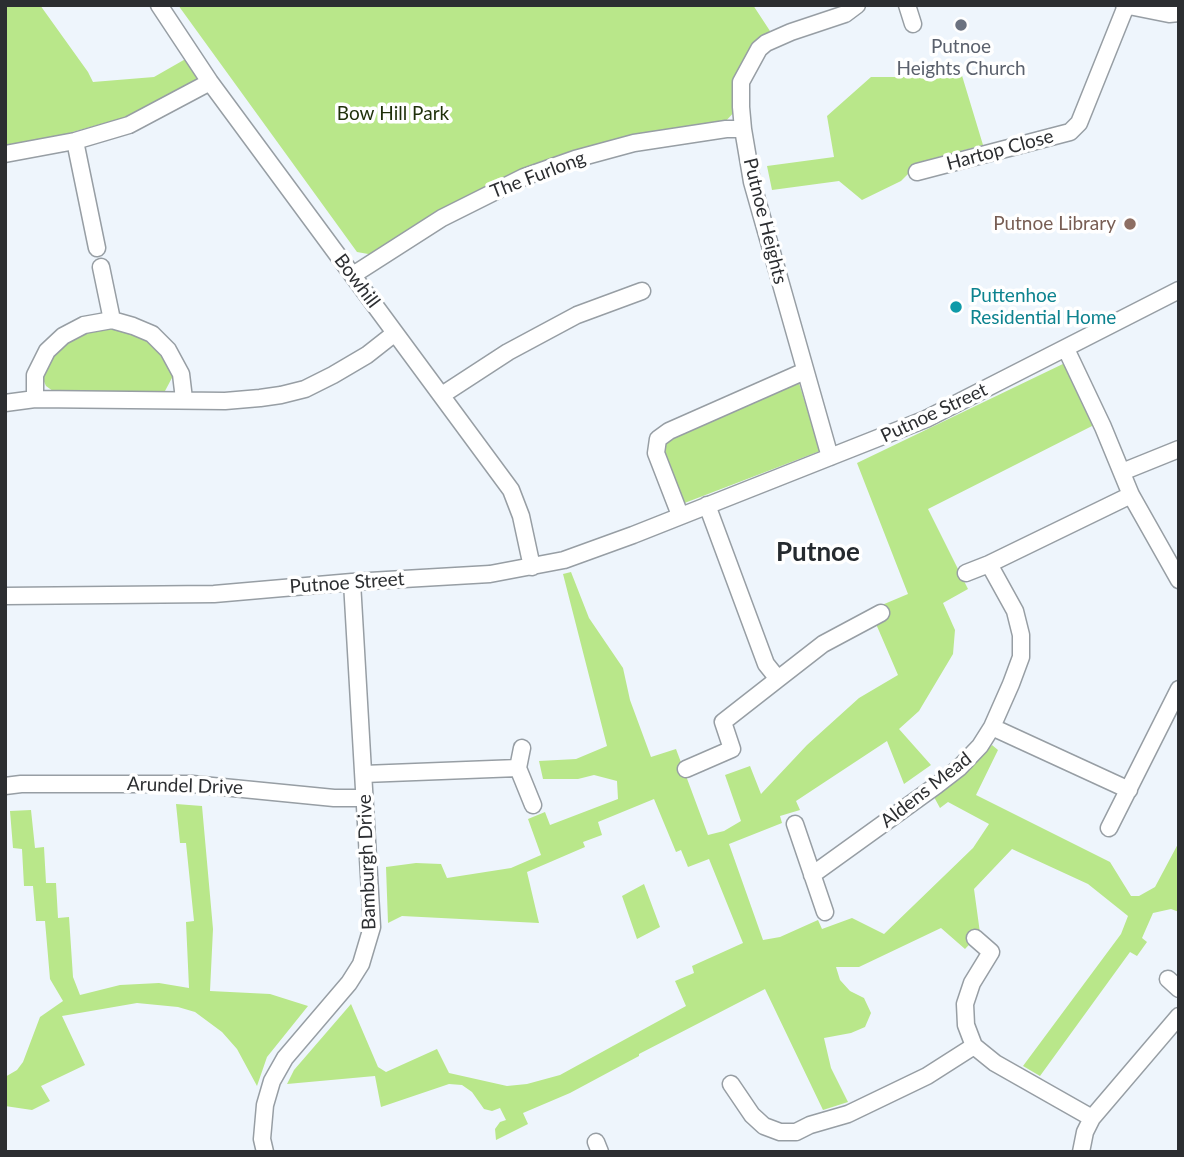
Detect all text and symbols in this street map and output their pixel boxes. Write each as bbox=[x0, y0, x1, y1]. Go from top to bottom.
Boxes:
marker: Putnoe Heights Church bbox=[953, 17, 969, 33]
place label: Putnoe Heights Church bbox=[896, 36, 1026, 80]
park label: Bow Hill Park bbox=[337, 103, 449, 125]
street label: Hartop Close bbox=[944, 125, 1056, 175]
street label: The Furlong bbox=[487, 146, 589, 204]
street label: Putnoe Heights bbox=[738, 156, 792, 286]
place label: Putnoe Library bbox=[993, 213, 1116, 235]
marker: Putnoe Library bbox=[1122, 216, 1138, 232]
street label: Bowhill bbox=[329, 249, 385, 313]
place label: Puttenhoe Residential Home bbox=[970, 285, 1116, 329]
marker: Puttenhoe Residential Home bbox=[948, 299, 964, 315]
street label: Putnoe Street bbox=[877, 378, 991, 448]
district label: Putnoe bbox=[776, 537, 860, 569]
street label: Putnoe Street bbox=[289, 568, 405, 598]
street label: Aldens Mead bbox=[876, 747, 976, 833]
street label: Arundel Drive bbox=[127, 773, 243, 799]
street label: Bamburgh Drive bbox=[353, 794, 381, 930]

